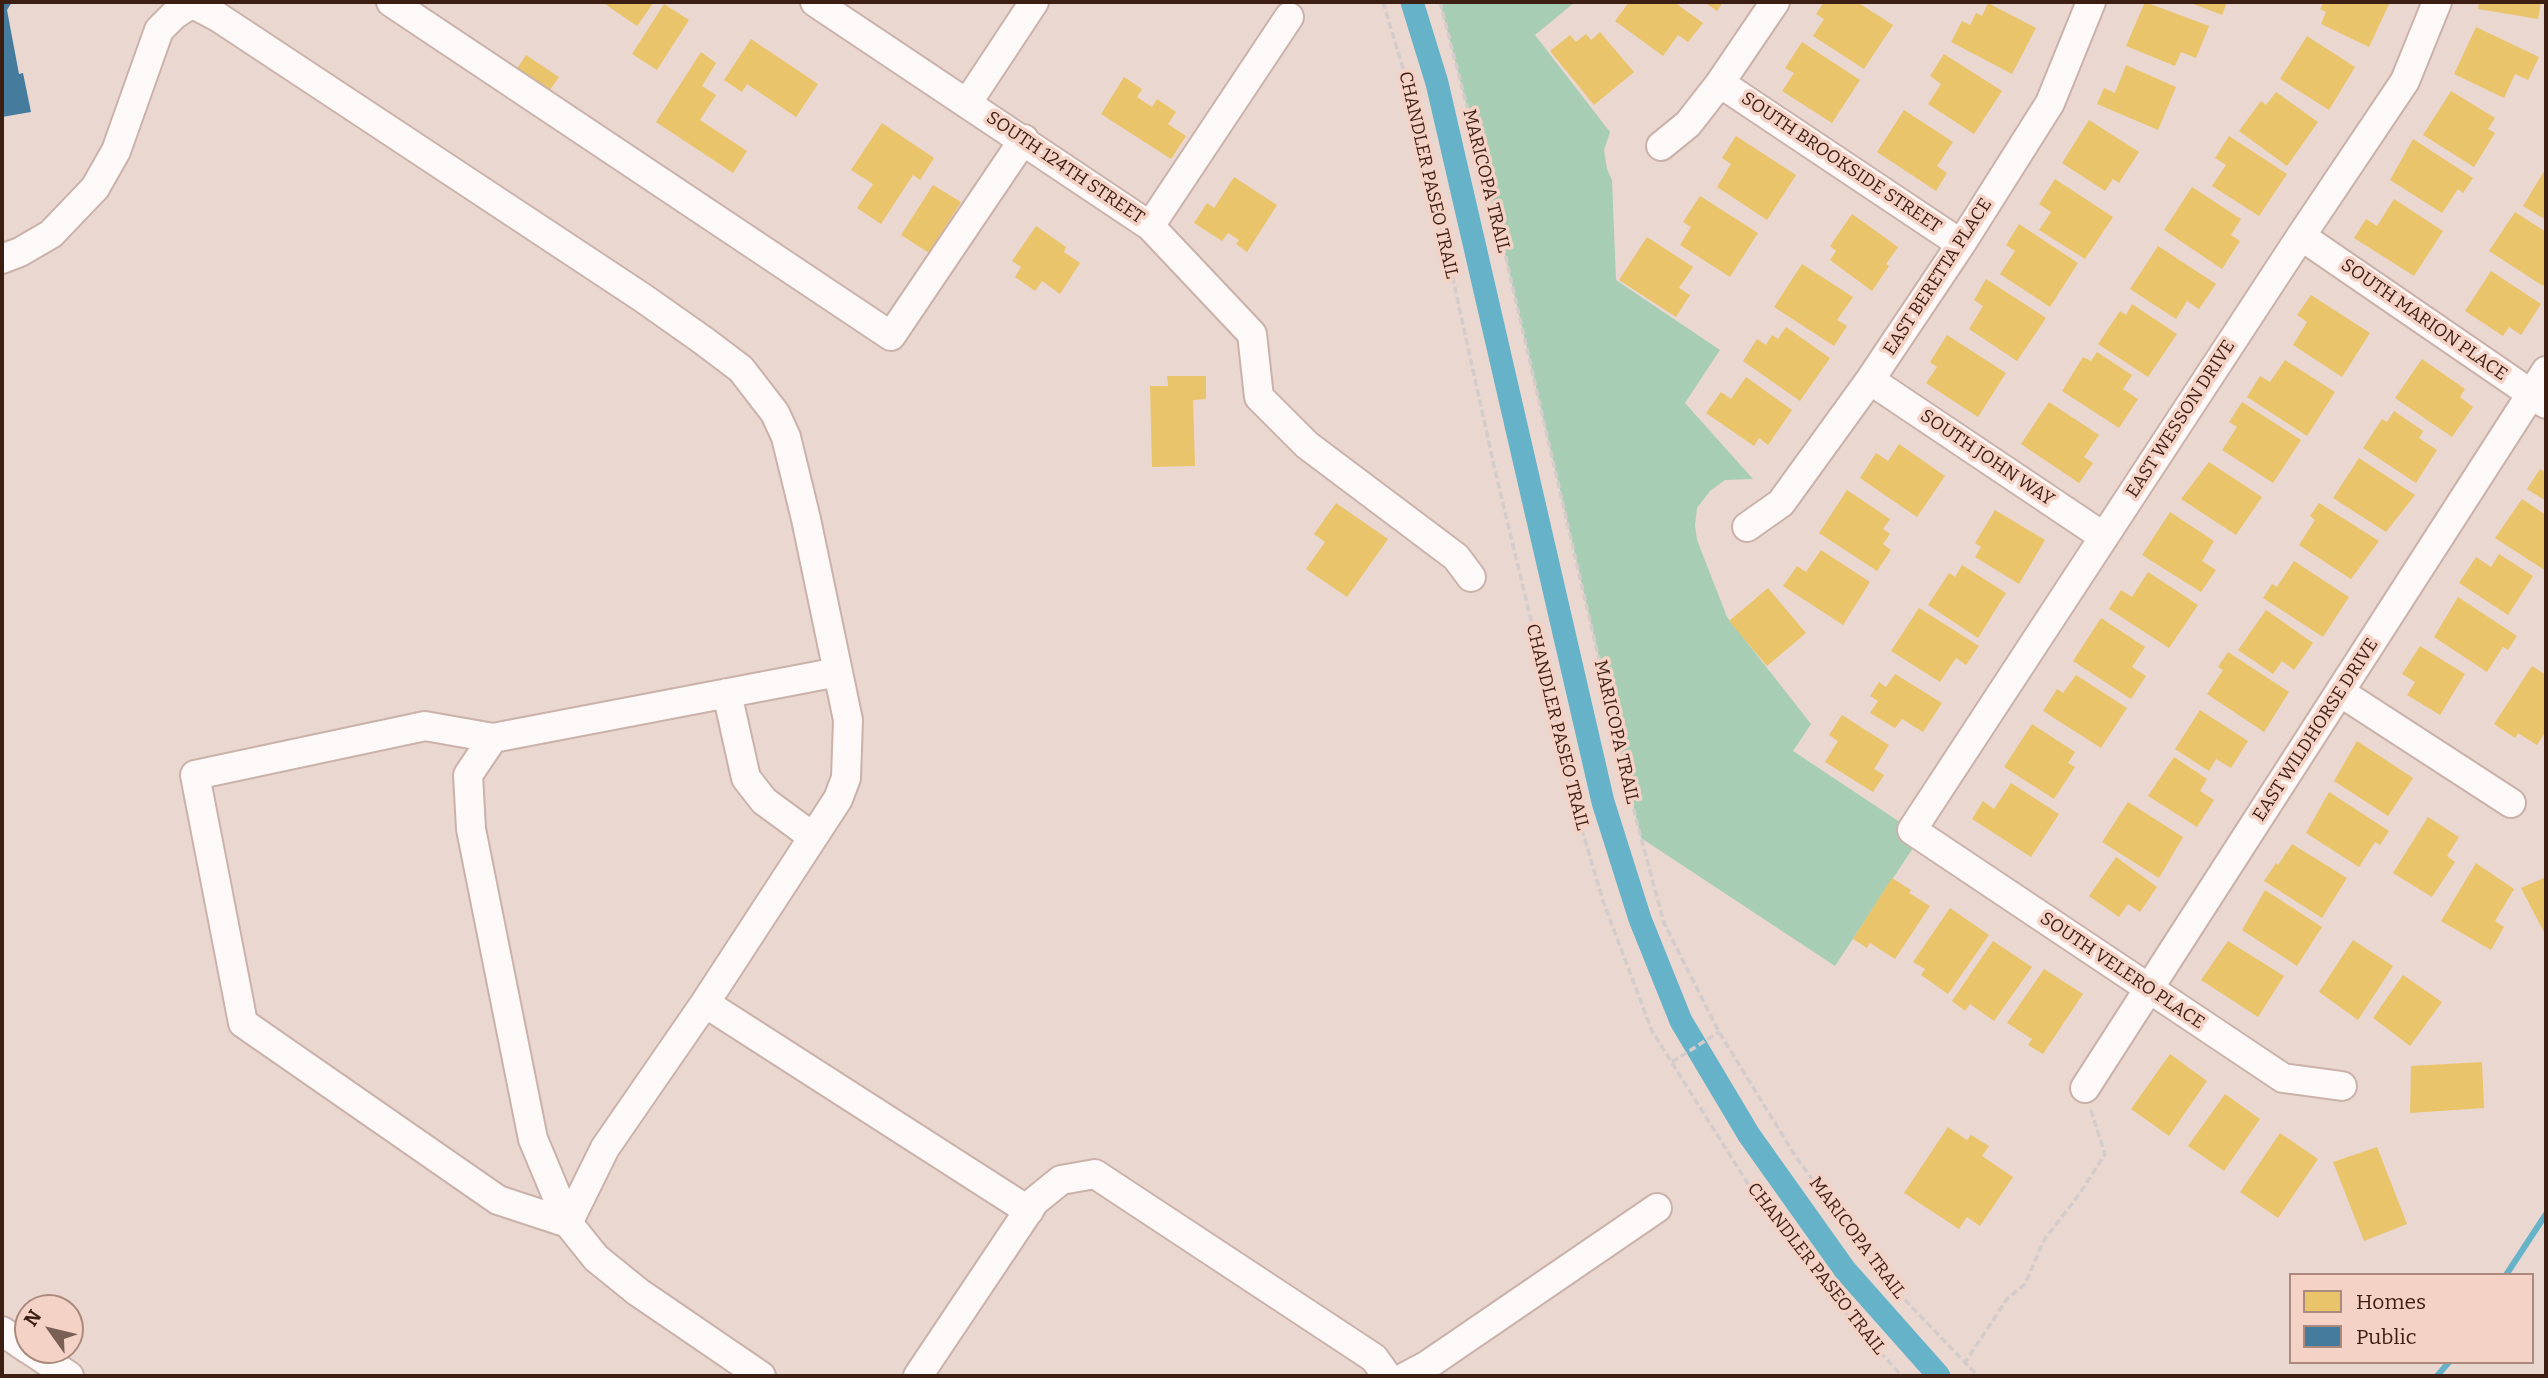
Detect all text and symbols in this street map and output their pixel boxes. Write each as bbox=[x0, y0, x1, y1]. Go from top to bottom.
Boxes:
street label: CHANDLER PASEO TRAIL bbox=[1394, 69, 1462, 281]
street label: SOUTH BROOKSIDE STREET bbox=[1737, 88, 1945, 238]
street label: SOUTH 124TH STREET bbox=[982, 107, 1148, 229]
street label: MARICOPA TRAIL bbox=[1458, 107, 1514, 255]
street label: EAST BERETTA PLACE bbox=[1879, 194, 1997, 360]
street label: SOUTH MARION PLACE bbox=[2337, 254, 2511, 386]
street label: EAST WESSON DRIVE bbox=[2122, 336, 2240, 502]
street label: SOUTH JOHN WAY bbox=[1916, 405, 2058, 511]
street label: CHANDLER PASEO TRAIL bbox=[1521, 622, 1593, 832]
street label: EAST WILDHORSE DRIVE bbox=[2249, 635, 2383, 825]
street label: MARICOPA TRAIL bbox=[1589, 658, 1643, 806]
street label: SOUTH VELERO PLACE bbox=[2036, 908, 2208, 1034]
street label: MARICOPA TRAIL bbox=[1804, 1173, 1910, 1303]
street label: CHANDLER PASEO TRAIL bbox=[1742, 1179, 1890, 1359]
legend bbox=[2289, 1273, 2534, 1364]
text: Homes bbox=[2356, 1289, 2426, 1315]
north arrow bbox=[14, 1294, 84, 1364]
text: N bbox=[19, 1306, 46, 1331]
text: Public bbox=[2356, 1324, 2417, 1350]

